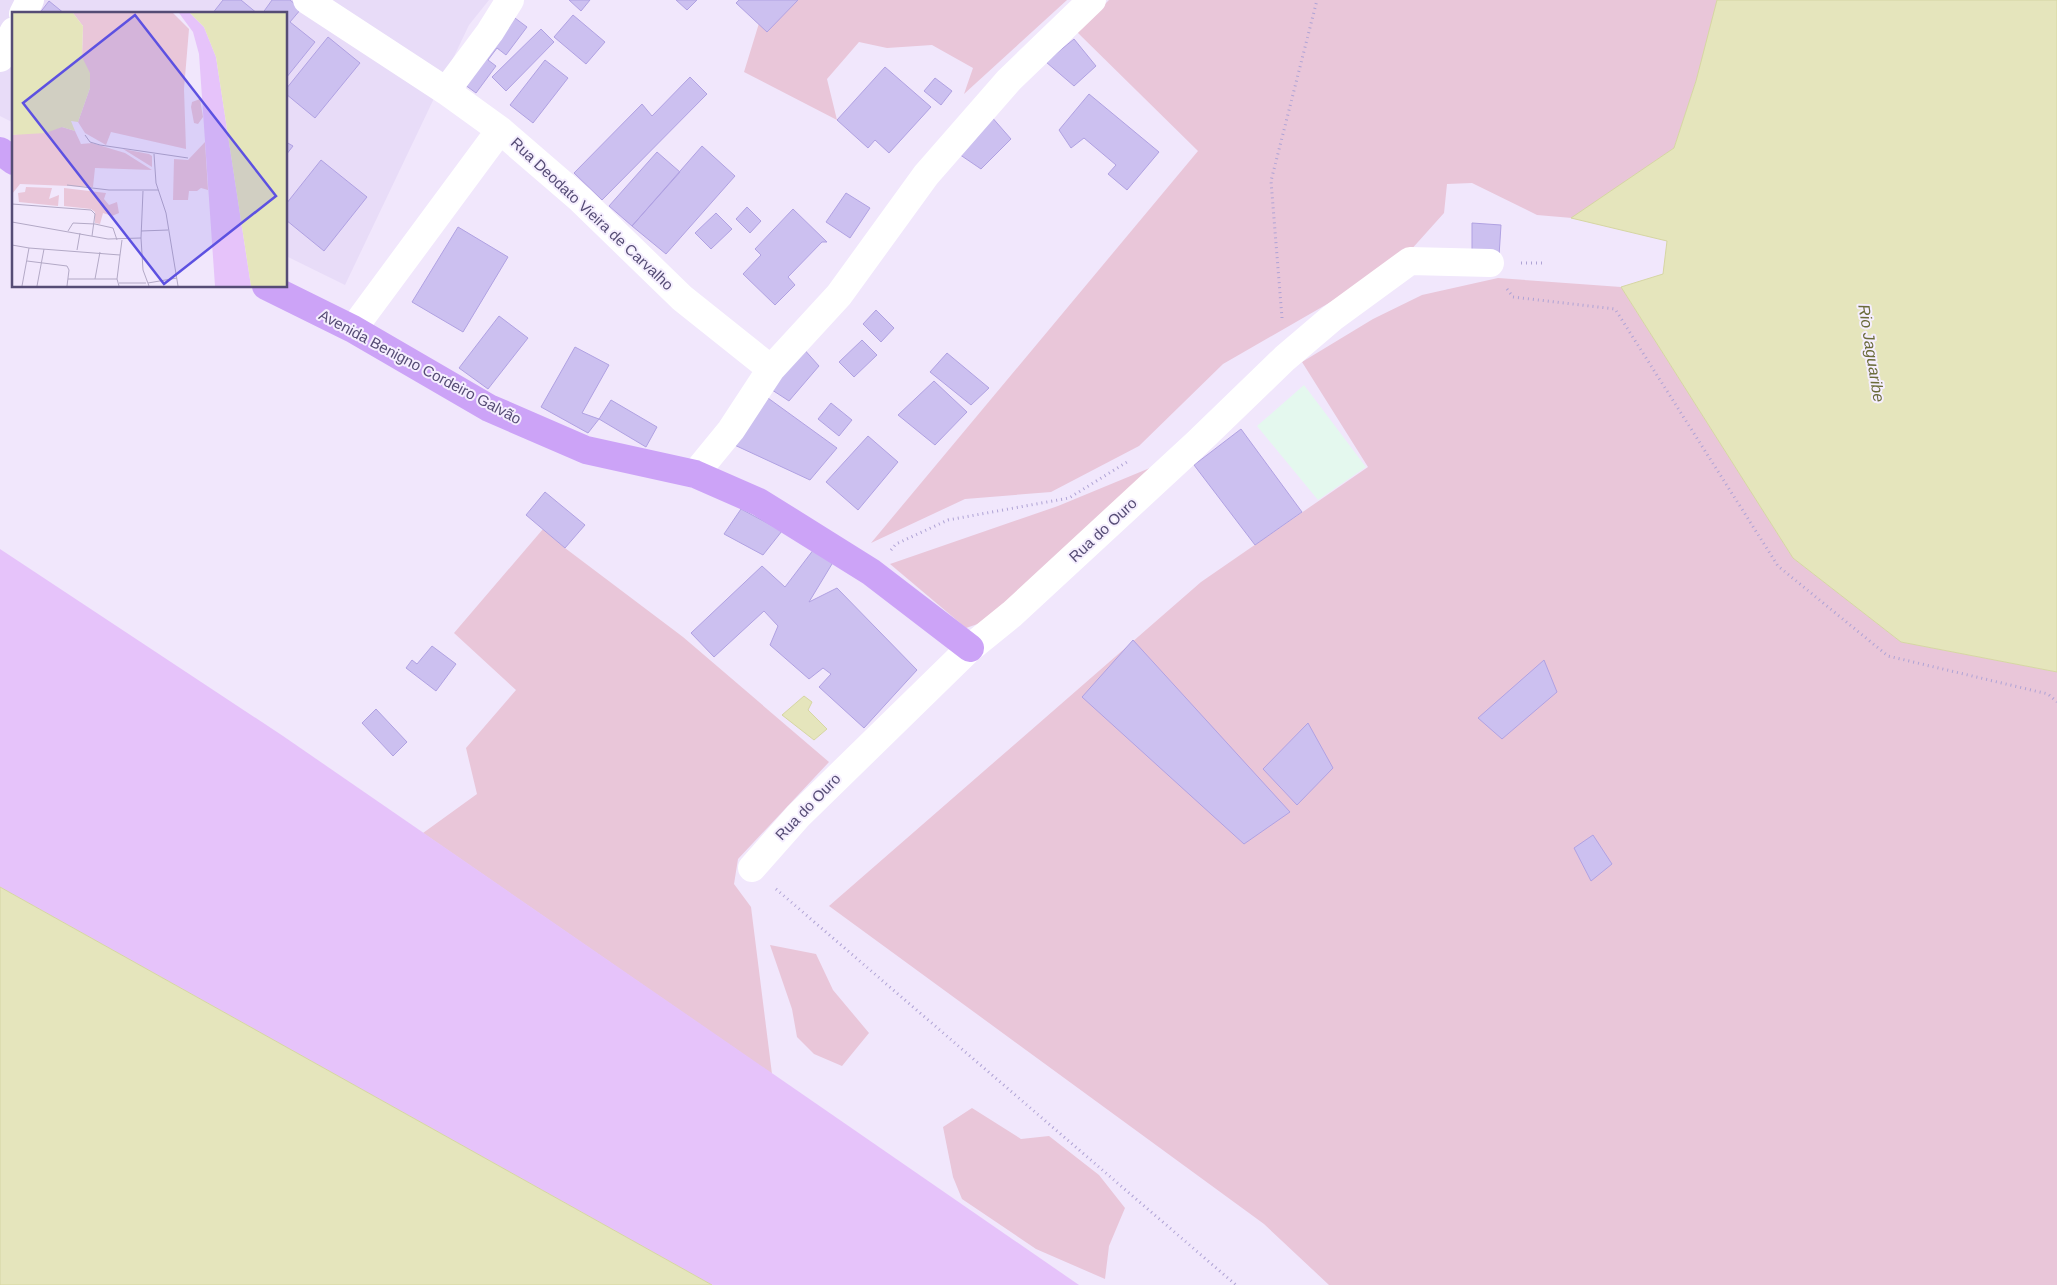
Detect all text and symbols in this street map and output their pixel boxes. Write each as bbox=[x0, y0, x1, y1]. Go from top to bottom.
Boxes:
inset map bbox=[12, 12, 288, 288]
street label: Rua Deodato Vieira de Carvalho bbox=[508, 134, 677, 293]
water label: Rio Jaguaribe bbox=[1855, 303, 1888, 403]
street label: Avenida Benigno Cordeiro Galvão bbox=[316, 306, 524, 427]
street label: Rua do Ouro bbox=[1065, 494, 1140, 565]
street label: Rua do Ouro bbox=[772, 770, 844, 843]

